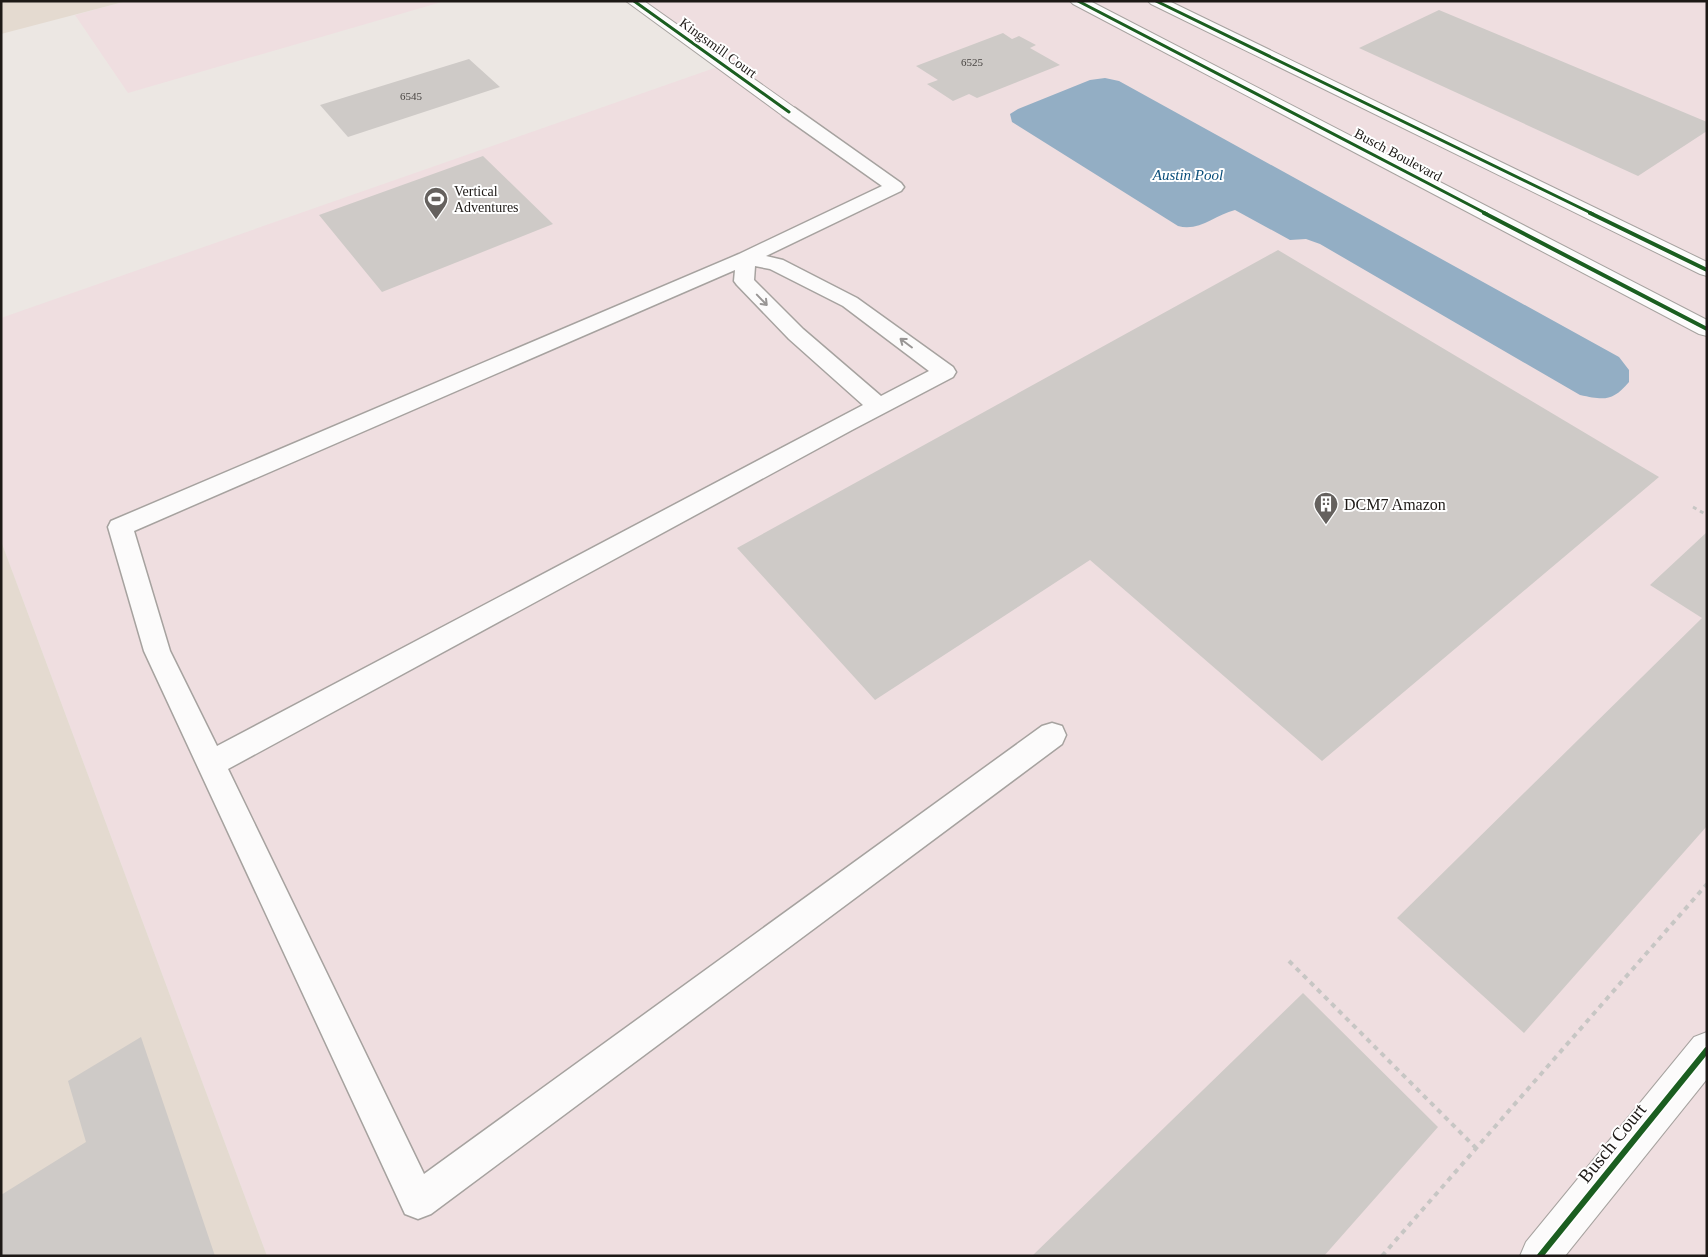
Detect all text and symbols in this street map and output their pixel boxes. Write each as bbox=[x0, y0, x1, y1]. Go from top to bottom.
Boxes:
street label: Kingsmill Court bbox=[677, 15, 759, 81]
house number: 6525 bbox=[961, 56, 984, 68]
house number: 6545 bbox=[400, 90, 423, 102]
street label: Busch Boulevard bbox=[1352, 126, 1444, 184]
water label: Austin Pool bbox=[1152, 167, 1223, 183]
place label: Vertical Adventures bbox=[454, 184, 519, 215]
sports icon: Vertical Adventures bbox=[423, 186, 449, 220]
one-way arrow bbox=[756, 293, 768, 306]
one-way arrow bbox=[899, 338, 913, 348]
building icon: DCM7 Amazon bbox=[1313, 491, 1339, 525]
place label: DCM7 Amazon bbox=[1344, 496, 1446, 513]
street label: Busch Court bbox=[1574, 1099, 1651, 1187]

